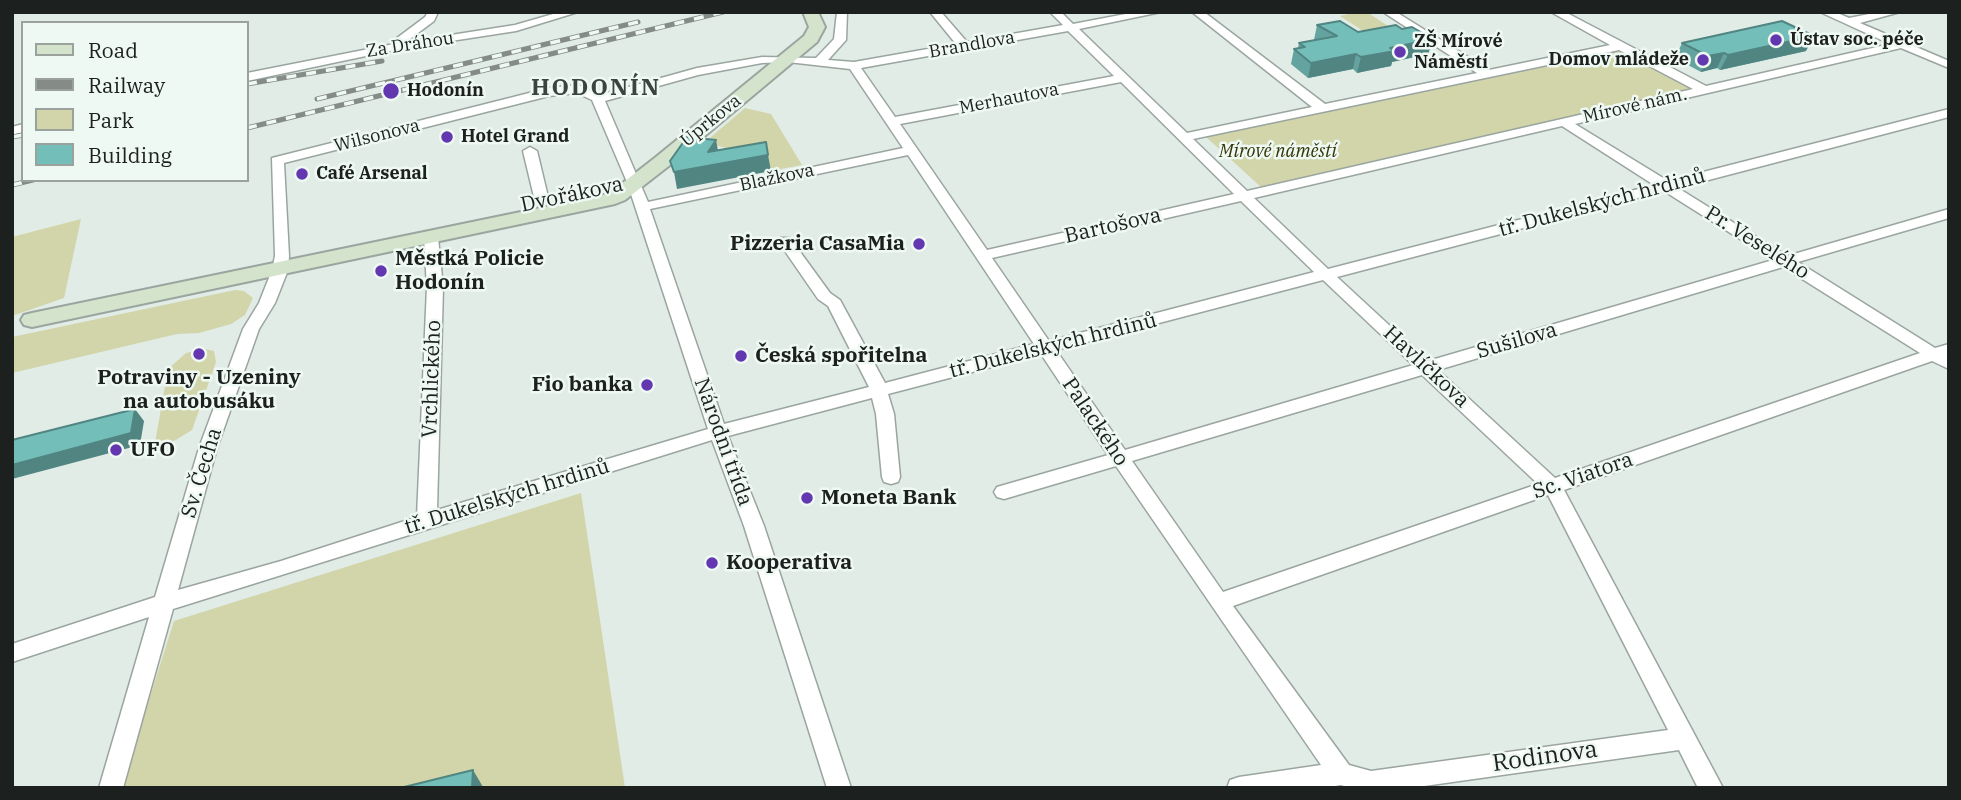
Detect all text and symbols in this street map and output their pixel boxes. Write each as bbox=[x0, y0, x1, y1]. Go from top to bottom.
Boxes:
legend bbox=[21, 21, 248, 182]
street label: Za Dráhou bbox=[365, 27, 455, 63]
street label: Brandlova bbox=[927, 27, 1017, 63]
place label: Ústav soc. péče bbox=[1790, 29, 1924, 51]
place label: ZŠ Mírové Náměstí bbox=[1414, 31, 1503, 74]
marker: Ústav soc. péče bbox=[1768, 32, 1784, 48]
text: Road bbox=[88, 36, 138, 64]
marker: ZŠ Mírové Náměstí bbox=[1392, 44, 1408, 60]
place label: Domov mládeže bbox=[1549, 49, 1689, 71]
marker: Domov mládeže bbox=[1695, 52, 1711, 68]
text: Railway bbox=[88, 71, 165, 99]
district label: HODONÍN bbox=[532, 74, 660, 102]
street label: Merhautova bbox=[957, 79, 1061, 119]
place label: Hodonín bbox=[407, 80, 484, 102]
marker: Hodonín bbox=[381, 81, 401, 101]
street label: Mírové nám. bbox=[1581, 84, 1689, 128]
street label: Úprkova bbox=[676, 90, 746, 152]
text: Park bbox=[88, 106, 134, 134]
street label: Wilsonova bbox=[332, 115, 422, 157]
place label: Hotel Grand bbox=[461, 126, 569, 148]
marker: Hotel Grand bbox=[439, 129, 455, 145]
text: Building bbox=[88, 141, 172, 169]
park label: Mírové náměstí bbox=[1219, 141, 1337, 163]
street label: Blažkova bbox=[738, 160, 816, 196]
place label: Café Arsenal bbox=[316, 163, 428, 185]
street label: tř. Dukelských hrdinů bbox=[1496, 163, 1708, 243]
marker: Café Arsenal bbox=[294, 166, 310, 182]
street label: Dvořákova bbox=[518, 172, 626, 218]
street label: Pr. Veselého bbox=[1700, 201, 1814, 285]
street label: Bartošova bbox=[1062, 203, 1164, 249]
place label: Pizzeria CasaMia bbox=[730, 231, 905, 257]
marker: Pizzeria CasaMia bbox=[911, 236, 927, 252]
place label: Městká Policie Hodonín bbox=[395, 246, 544, 296]
marker: Městká Policie Hodonín bbox=[373, 263, 389, 279]
street label: tř. Dukelských hrdinů bbox=[947, 308, 1159, 384]
street label: Sušilova bbox=[1474, 318, 1560, 364]
street label: Vrchlického bbox=[417, 320, 447, 438]
street label: Havlíčkova bbox=[1378, 321, 1474, 413]
place label: Česká spořitelna bbox=[755, 343, 927, 369]
marker: Potraviny - Uzeniny na autobusáku bbox=[191, 346, 207, 362]
marker: Česká spořitelna bbox=[733, 348, 749, 364]
place label: Potraviny - Uzeniny na autobusáku bbox=[97, 365, 301, 415]
place label: Fio banka bbox=[532, 372, 633, 398]
street label: Palackého bbox=[1056, 373, 1134, 471]
street label: Národní třída bbox=[688, 375, 758, 509]
marker: Fio banka bbox=[639, 377, 655, 393]
street label: Sv. Čecha bbox=[176, 425, 228, 521]
place label: UFO bbox=[130, 437, 175, 463]
marker: UFO bbox=[108, 442, 124, 458]
street label: Sc. Viatora bbox=[1529, 447, 1637, 505]
street label: tř. Dukelských hrdinů bbox=[401, 454, 613, 540]
place label: Moneta Bank bbox=[821, 485, 956, 511]
marker: Moneta Bank bbox=[799, 490, 815, 506]
place label: Kooperativa bbox=[726, 550, 852, 576]
marker: Kooperativa bbox=[704, 555, 720, 571]
street label: Rodinova bbox=[1491, 735, 1599, 779]

